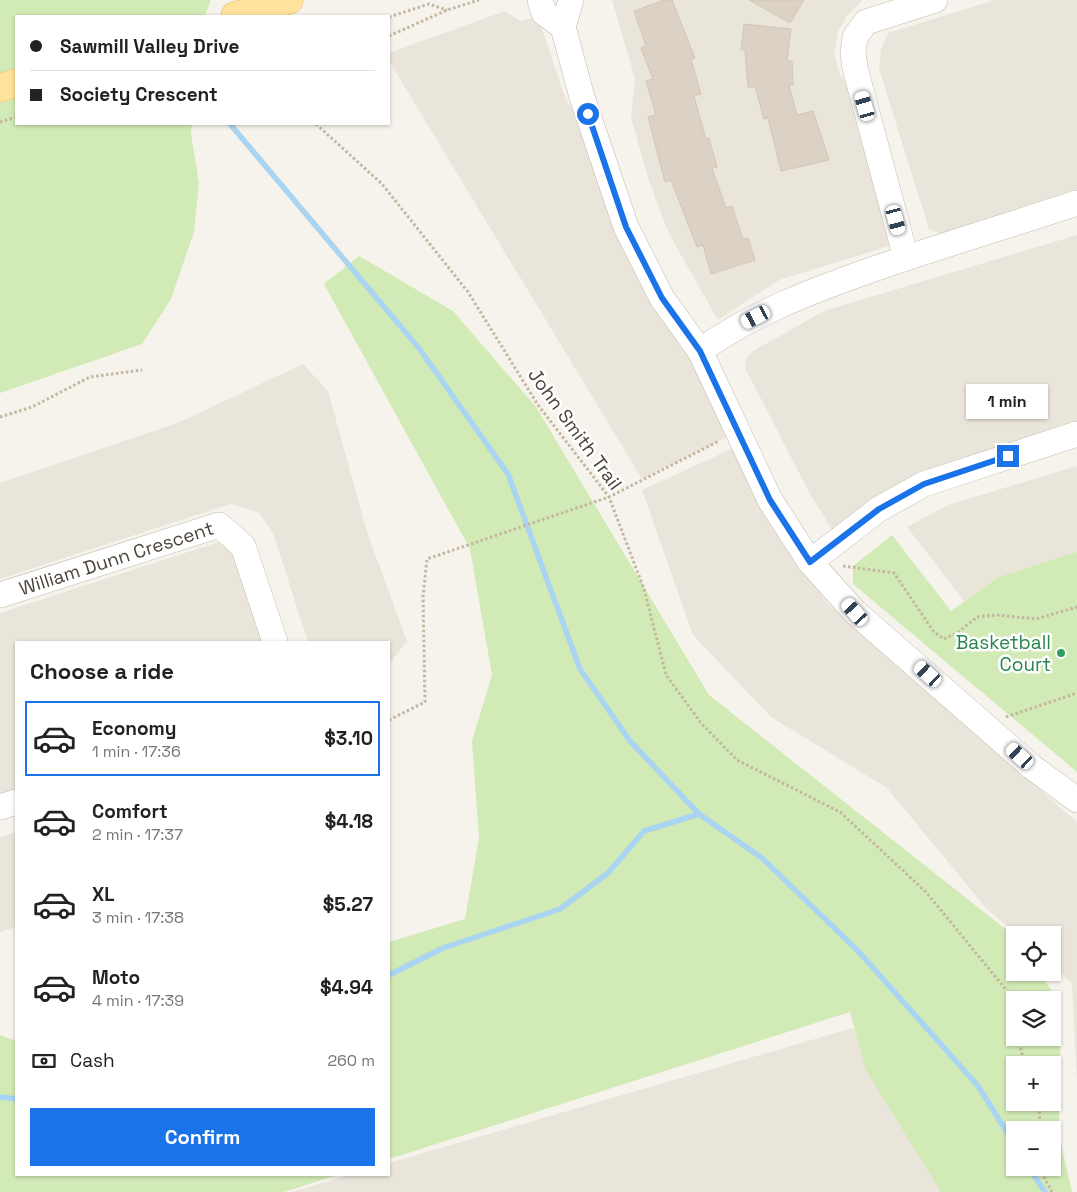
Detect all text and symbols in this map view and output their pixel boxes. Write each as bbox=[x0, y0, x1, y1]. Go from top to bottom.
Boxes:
text: Sawmill Valley Drive bbox=[60, 34, 239, 59]
text: Society Crescent bbox=[60, 82, 218, 107]
car bbox=[853, 90, 876, 122]
route start bbox=[577, 103, 599, 125]
car bbox=[884, 204, 907, 236]
car bbox=[739, 304, 772, 330]
street label: John Smith Trail bbox=[522, 363, 628, 495]
callout: 1 min bbox=[967, 384, 1049, 418]
text: 1 min bbox=[987, 391, 1027, 412]
route end bbox=[997, 445, 1019, 467]
street label: William Dunn Crescent bbox=[16, 515, 217, 601]
car bbox=[839, 596, 870, 628]
place label: Basketball Court bbox=[956, 630, 1051, 677]
marker: Basketball Court bbox=[1055, 647, 1067, 659]
text: Choose a ride bbox=[30, 657, 174, 685]
car bbox=[911, 658, 944, 690]
icon: car bbox=[32, 716, 77, 761]
text: Economy bbox=[92, 716, 176, 741]
text: $3.10 bbox=[324, 726, 373, 751]
car bbox=[1003, 740, 1036, 772]
text: 1 min · 17:36 bbox=[92, 741, 181, 762]
icon: car bbox=[32, 799, 77, 844]
text: Comfort bbox=[92, 799, 168, 824]
text: $4.18 bbox=[325, 809, 373, 834]
text: 2 min · 17:37 bbox=[92, 824, 183, 845]
icon: car bbox=[32, 882, 77, 927]
text: XL bbox=[92, 882, 115, 907]
text: $5.27 bbox=[323, 892, 373, 917]
text: 3 min · 17:38 bbox=[92, 907, 184, 928]
map controls bbox=[1006, 926, 1061, 1176]
button: locate bbox=[1006, 926, 1061, 981]
icon: car bbox=[32, 965, 77, 1010]
text: Moto bbox=[92, 965, 140, 990]
text: $4.94 bbox=[320, 975, 373, 1000]
text: 4 min · 17:39 bbox=[92, 990, 184, 1011]
button: layers bbox=[1006, 991, 1061, 1046]
icon: cash bbox=[30, 1047, 58, 1075]
text: Cash bbox=[70, 1048, 115, 1073]
text: 260 m bbox=[327, 1050, 375, 1071]
button: + bbox=[1006, 1056, 1061, 1111]
button: Confirm bbox=[30, 1108, 375, 1166]
button: − bbox=[1006, 1121, 1061, 1176]

